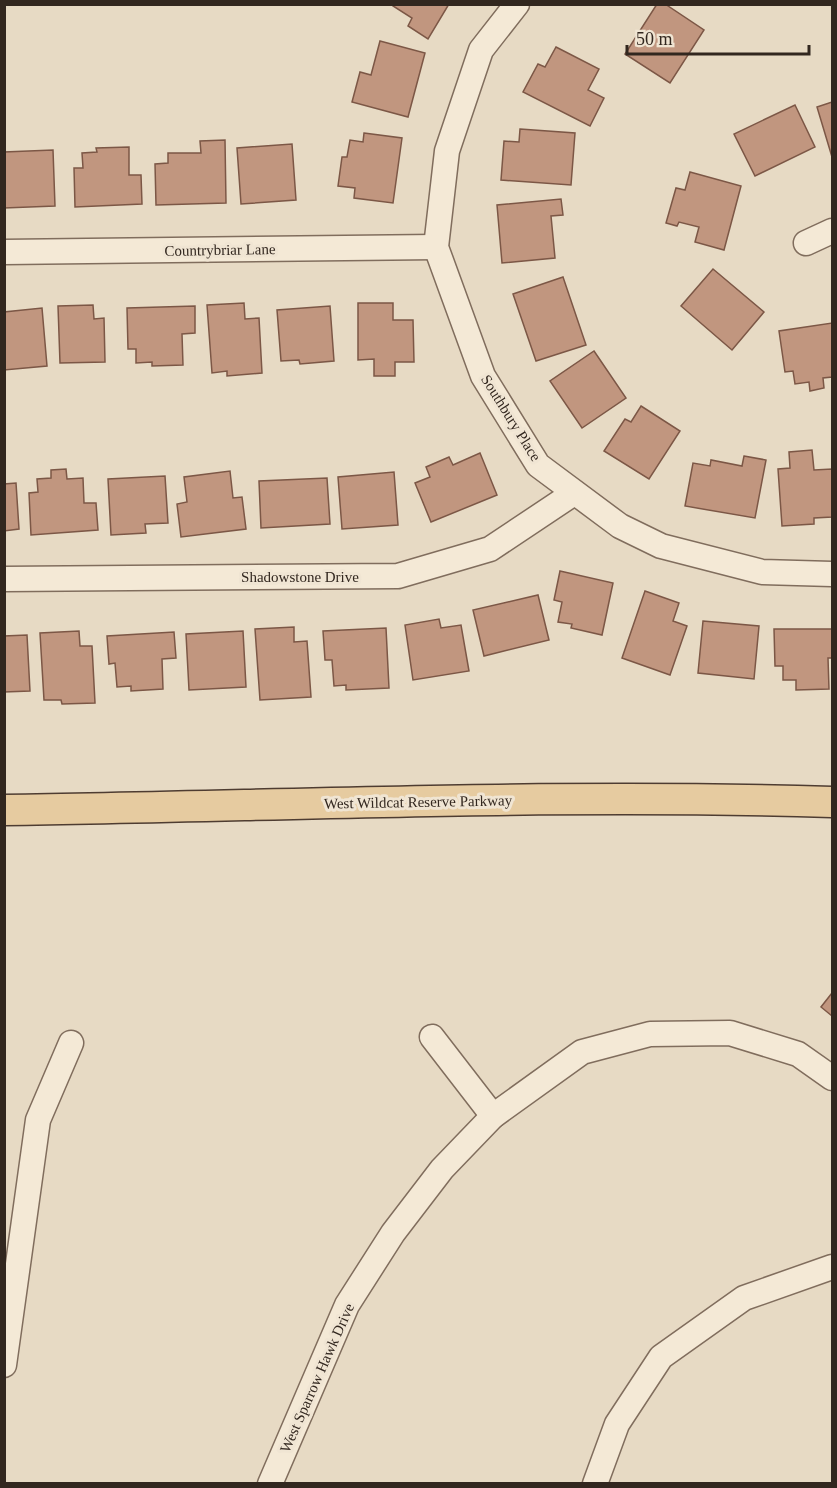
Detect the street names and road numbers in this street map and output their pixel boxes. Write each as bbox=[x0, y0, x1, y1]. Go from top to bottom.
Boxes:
street label: Countrybriar Lane bbox=[164, 241, 276, 259]
street label: Southbury Place bbox=[478, 372, 544, 464]
street label: Shadowstone Drive bbox=[241, 569, 359, 585]
street label: West Wildcat Reserve Parkway bbox=[324, 792, 513, 812]
street label: West Sparrow Hawk Drive bbox=[277, 1301, 357, 1455]

